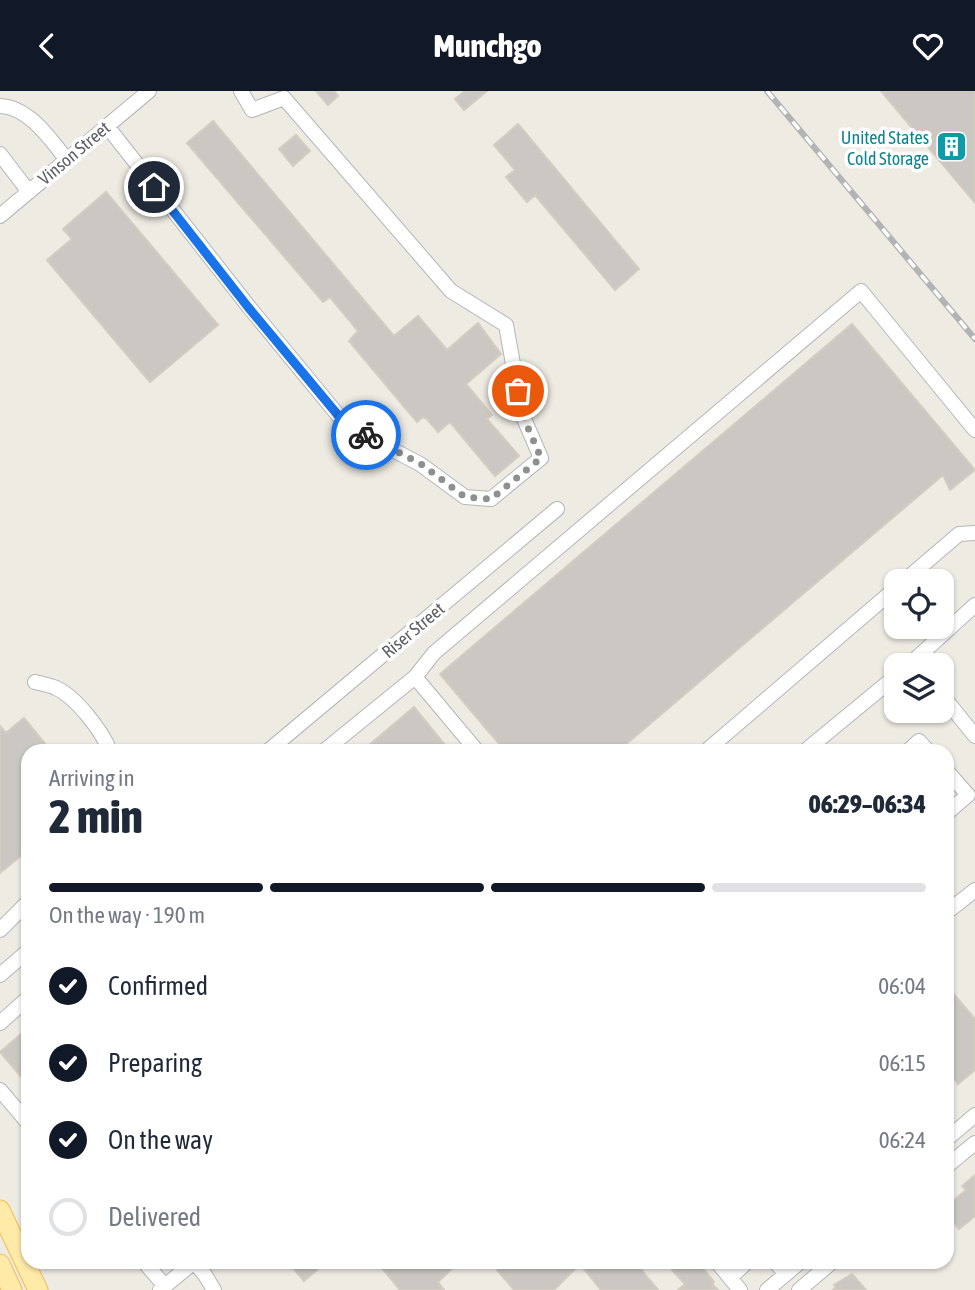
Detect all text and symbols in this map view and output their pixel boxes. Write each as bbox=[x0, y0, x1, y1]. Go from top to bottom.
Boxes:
icon: back bbox=[28, 27, 66, 65]
text: Munchgo bbox=[434, 27, 541, 64]
icon: heart bbox=[909, 27, 947, 65]
street label: Vinson Street bbox=[34, 117, 114, 189]
place label: United States Cold Storage bbox=[841, 127, 929, 169]
building icon: United States Cold Storage bbox=[935, 130, 969, 164]
pin bbox=[124, 157, 184, 217]
icon: home bbox=[135, 168, 173, 206]
pin bbox=[488, 361, 548, 421]
icon: bag bbox=[499, 372, 537, 410]
courier bbox=[331, 400, 401, 470]
icon: bike bbox=[347, 416, 385, 454]
map controls bbox=[884, 569, 954, 723]
button: locate bbox=[884, 569, 954, 639]
street label: Riser Street bbox=[378, 598, 448, 662]
button: layers bbox=[884, 653, 954, 723]
text: Arriving in bbox=[49, 765, 135, 791]
text: 06:29–06:34 bbox=[809, 789, 926, 819]
text: 2 min bbox=[49, 790, 143, 843]
text: On the way · 190 m bbox=[49, 902, 205, 928]
icon: check bbox=[49, 967, 87, 1005]
text: Confirmed bbox=[108, 971, 208, 1001]
text: 06:04 bbox=[878, 973, 926, 999]
icon: check bbox=[49, 1044, 87, 1082]
text: Preparing bbox=[108, 1048, 202, 1078]
text: 06:15 bbox=[879, 1050, 926, 1076]
icon: check bbox=[49, 1121, 87, 1159]
text: On the way bbox=[108, 1125, 213, 1155]
text: 06:24 bbox=[879, 1127, 926, 1153]
text: Delivered bbox=[108, 1202, 201, 1232]

